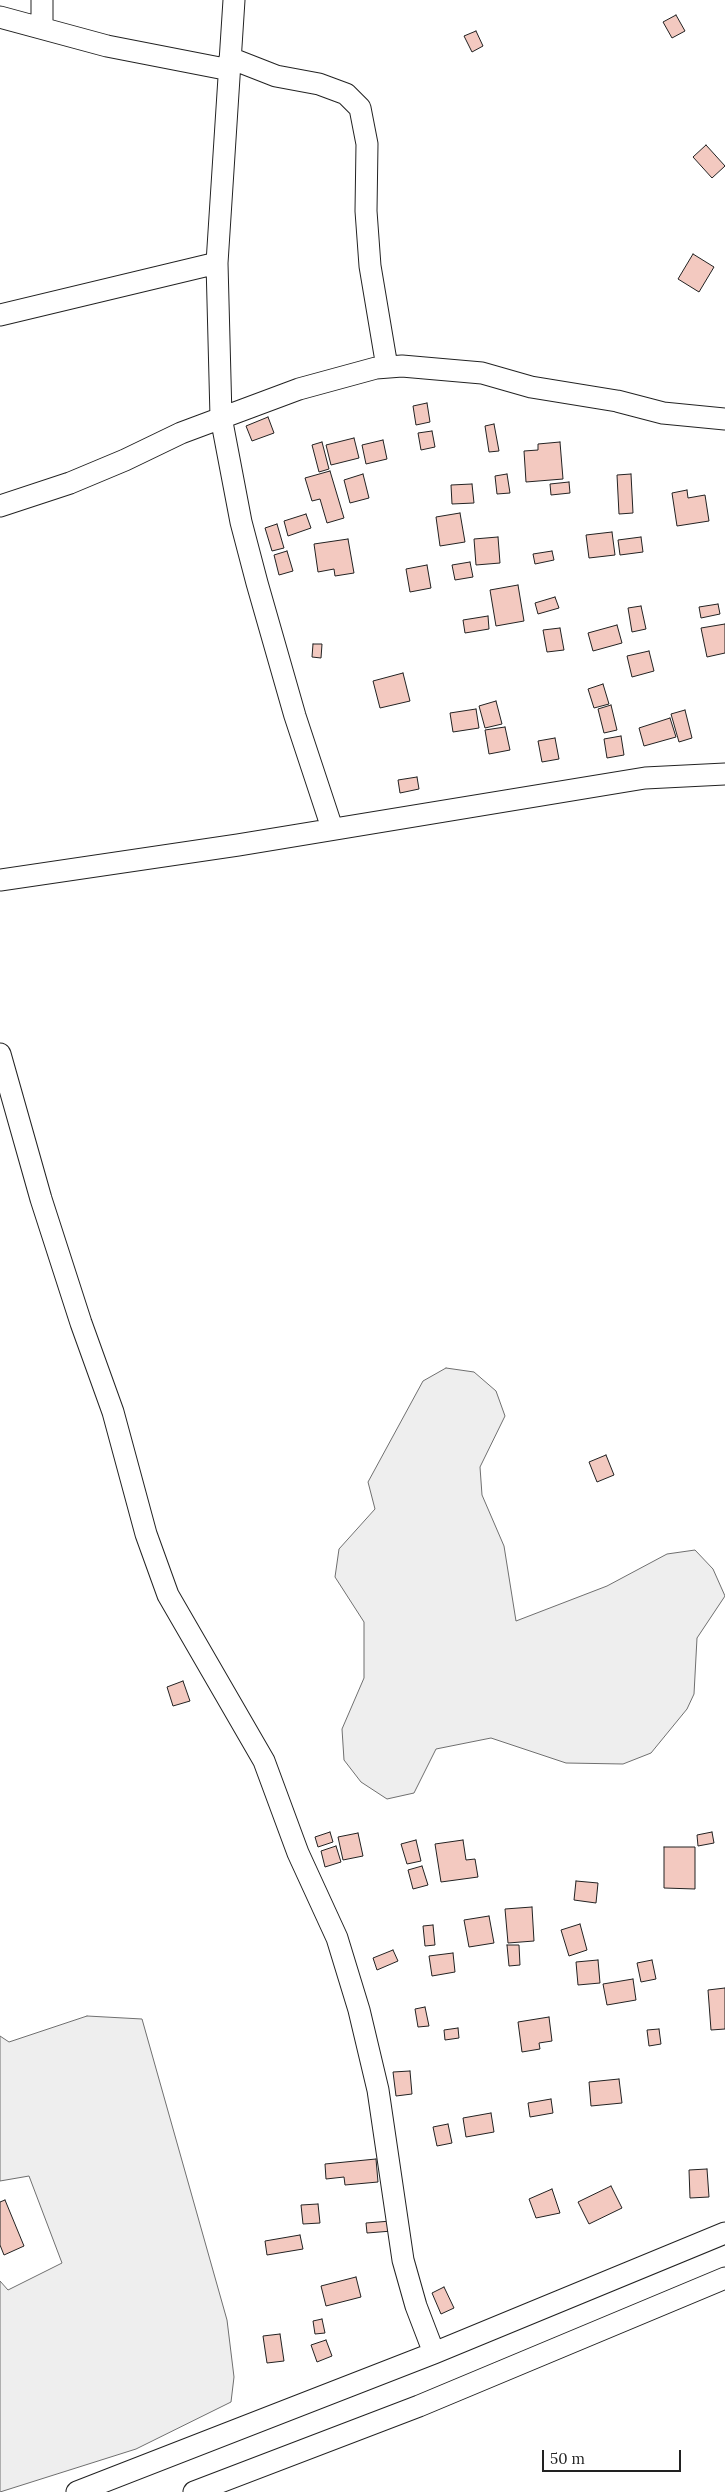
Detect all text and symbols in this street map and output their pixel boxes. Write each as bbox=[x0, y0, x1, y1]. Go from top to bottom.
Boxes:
scale bar bbox=[545, 2440, 684, 2472]
text: 50 m bbox=[550, 2449, 585, 2468]

